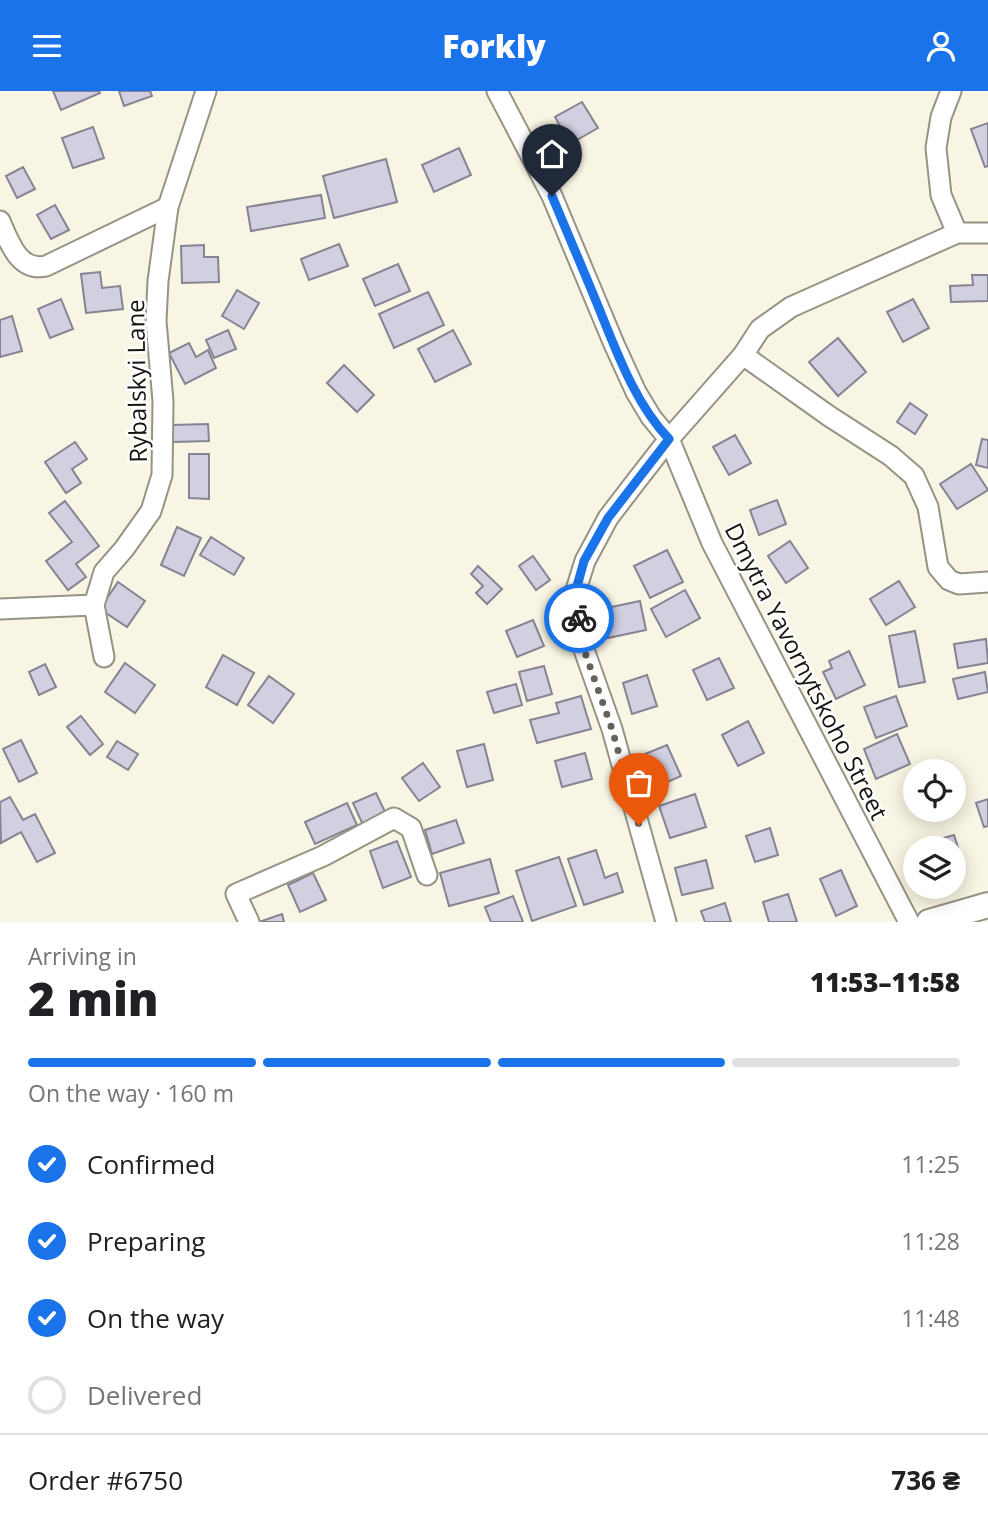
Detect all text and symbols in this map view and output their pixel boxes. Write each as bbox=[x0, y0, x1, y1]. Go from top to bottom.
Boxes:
text: Forkly bbox=[442, 24, 546, 67]
icon: menu bbox=[28, 27, 66, 65]
icon: person bbox=[922, 27, 960, 65]
pin bbox=[522, 124, 582, 196]
icon: home bbox=[533, 135, 571, 173]
street label: Rybalskyi Lane bbox=[118, 299, 154, 463]
street label: Dmytra Yavornytskoho Street bbox=[718, 517, 896, 825]
courier bbox=[544, 583, 614, 653]
icon: bike bbox=[560, 599, 598, 637]
pin bbox=[609, 753, 669, 825]
map controls bbox=[903, 759, 966, 899]
button: locate bbox=[903, 759, 966, 822]
icon: bag bbox=[620, 764, 658, 802]
button: layers bbox=[903, 836, 966, 899]
text: Arriving in bbox=[28, 940, 137, 972]
text: 11:53–11:58 bbox=[810, 964, 960, 1000]
text: 2 min bbox=[28, 967, 159, 1029]
text: On the way · 160 m bbox=[28, 1077, 234, 1109]
icon: check bbox=[28, 1145, 66, 1183]
text: Confirmed bbox=[87, 1146, 215, 1182]
text: 11:25 bbox=[901, 1148, 960, 1180]
icon: check bbox=[28, 1222, 66, 1260]
text: Preparing bbox=[87, 1223, 205, 1259]
text: 11:28 bbox=[901, 1225, 960, 1257]
icon: check bbox=[28, 1299, 66, 1337]
text: On the way bbox=[87, 1300, 224, 1336]
text: 11:48 bbox=[901, 1302, 960, 1334]
text: Delivered bbox=[87, 1377, 202, 1413]
text: Order #6750 bbox=[28, 1462, 183, 1498]
text: 736 ₴ bbox=[891, 1462, 960, 1498]

